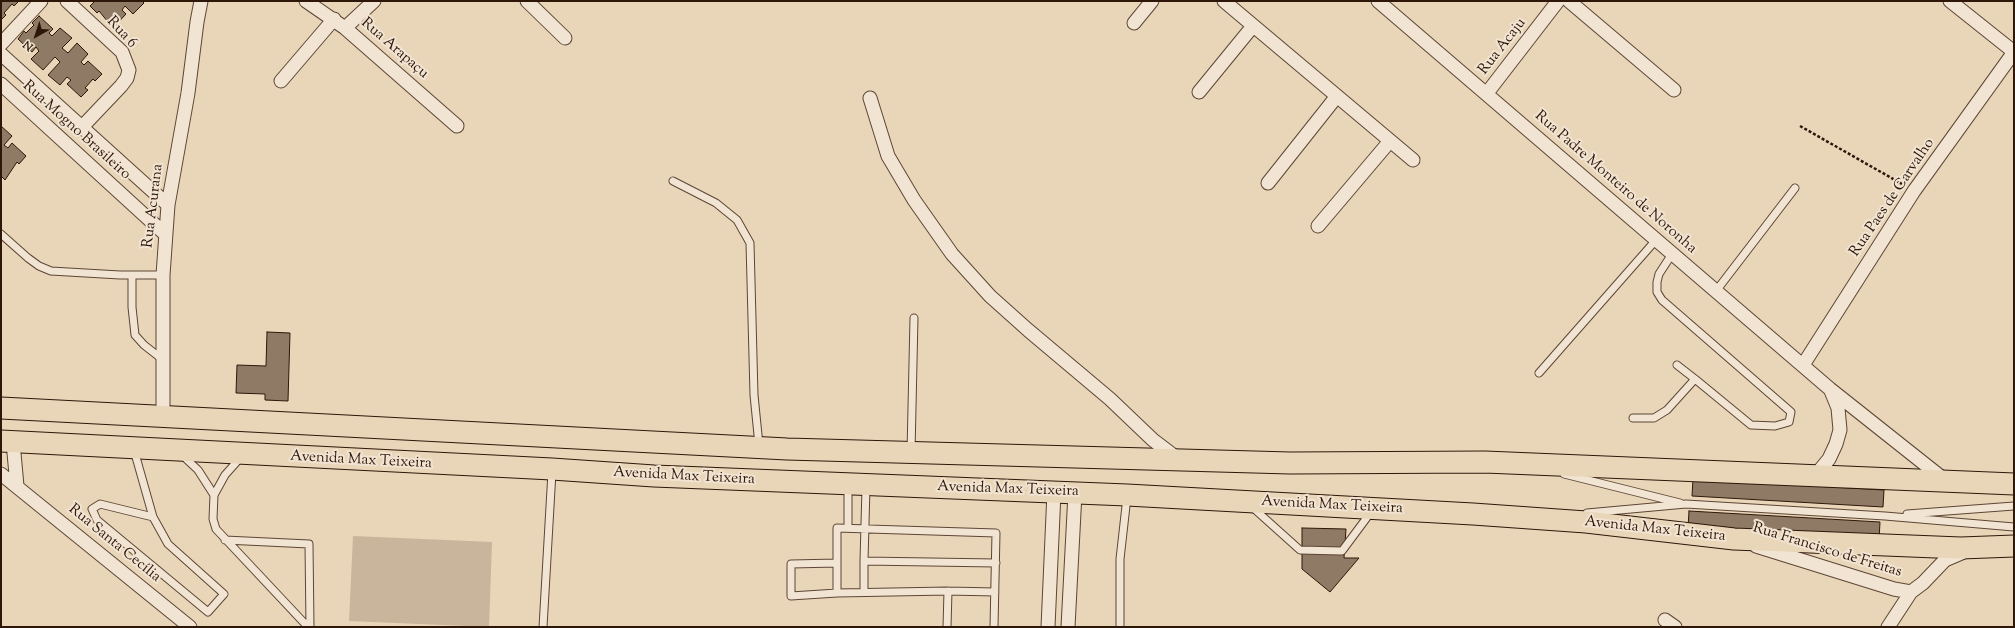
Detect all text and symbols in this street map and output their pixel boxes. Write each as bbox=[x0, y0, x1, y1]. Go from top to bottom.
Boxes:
street label: Rua 6 bbox=[102, 14, 140, 52]
street label: Rua Arapaçu bbox=[356, 15, 432, 83]
street label: Rua Acaju bbox=[1475, 15, 1531, 79]
north arrow bbox=[16, 16, 56, 56]
text: N bbox=[20, 36, 37, 54]
street label: Rua Mogno Brasileiro bbox=[18, 78, 134, 184]
street label: Rua Padre Monteiro de Noronha bbox=[1530, 108, 1700, 258]
street label: Rua Paes de Carvalho bbox=[1847, 135, 1939, 261]
street label: Rua Acurana bbox=[140, 163, 168, 249]
street label: Avenida Max Teixeira bbox=[290, 448, 432, 474]
street label: Avenida Max Teixeira bbox=[613, 464, 755, 490]
street label: Avenida Max Teixeira bbox=[937, 479, 1079, 501]
street label: Avenida Max Teixeira bbox=[1261, 493, 1403, 519]
street label: Rua Santa Cecília bbox=[64, 501, 164, 587]
street label: Avenida Max Teixeira bbox=[1584, 514, 1726, 546]
street label: Rua Francisco de Freitas bbox=[1750, 520, 1904, 582]

